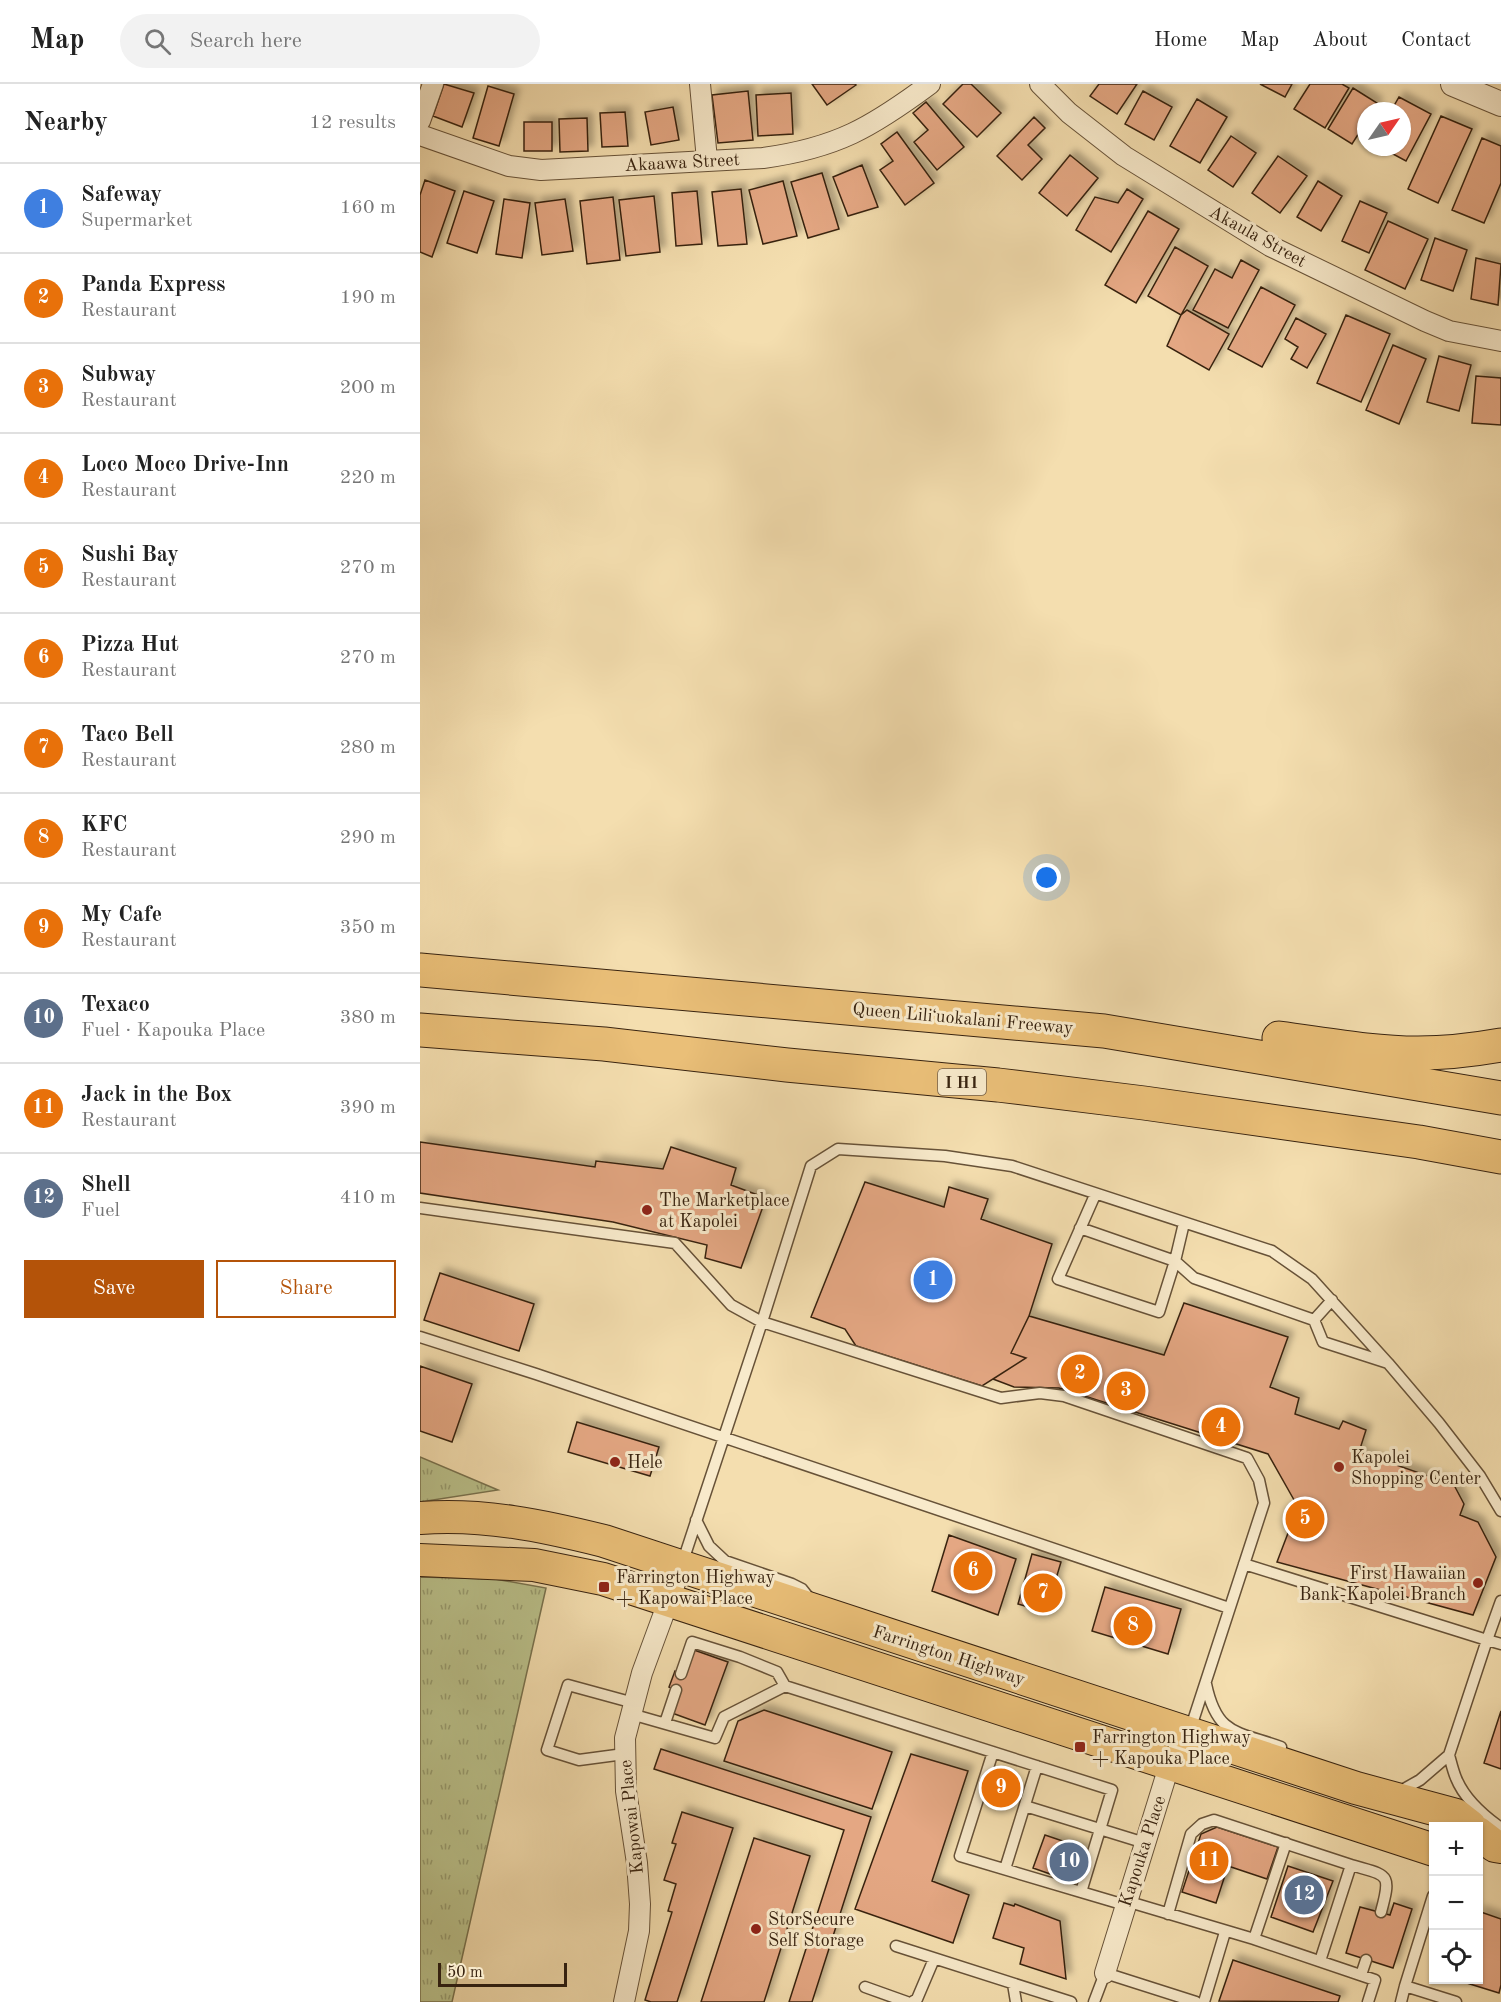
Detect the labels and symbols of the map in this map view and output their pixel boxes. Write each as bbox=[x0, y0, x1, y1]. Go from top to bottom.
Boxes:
north arrow bbox=[1357, 102, 1411, 156]
street label: Akaawa Street bbox=[624, 151, 740, 175]
street label: Akaula Street bbox=[1206, 203, 1309, 271]
your location bbox=[1032, 863, 1061, 892]
street label: Queen Liliʻuokalani Freeway bbox=[852, 1000, 1075, 1038]
road number: I H1 bbox=[938, 1069, 986, 1095]
place label: The Marketplace at Kapolei bbox=[659, 1192, 789, 1231]
marker: The Marketplace at Kapolei bbox=[640, 1203, 654, 1217]
pin: 1 bbox=[914, 1258, 952, 1302]
pin: 2 bbox=[1060, 1352, 1100, 1396]
pin: 3 bbox=[1106, 1368, 1146, 1414]
pin: 4 bbox=[1202, 1404, 1240, 1450]
place label: Kapolei Shopping Center bbox=[1351, 1449, 1482, 1488]
place label: Hele bbox=[627, 1454, 663, 1472]
marker: Hele bbox=[608, 1455, 622, 1469]
marker: Kapolei Shopping Center bbox=[1332, 1460, 1346, 1474]
pin: 5 bbox=[1286, 1496, 1324, 1542]
pin: 6 bbox=[954, 1548, 992, 1594]
place label: First Hawaiian Bank-Kapolei Branch bbox=[1299, 1565, 1466, 1604]
place label: Farrington Highway + Kapowai Place bbox=[616, 1569, 776, 1608]
pin: 7 bbox=[1024, 1570, 1062, 1616]
marker: First Hawaiian Bank-Kapolei Branch bbox=[1471, 1576, 1485, 1590]
marker: Farrington Highway + Kapowai Place bbox=[597, 1580, 611, 1594]
pin: 8 bbox=[1114, 1604, 1152, 1648]
street label: Farrington Highway bbox=[870, 1623, 1028, 1689]
place label: Farrington Highway + Kapouka Place bbox=[1092, 1729, 1252, 1768]
marker: Farrington Highway + Kapouka Place bbox=[1073, 1740, 1087, 1754]
street label: Kapowai Place bbox=[617, 1759, 647, 1875]
pin: 9 bbox=[982, 1766, 1020, 1810]
street label: Kapouka Place bbox=[1117, 1793, 1169, 1909]
pin: 11 bbox=[1190, 1838, 1228, 1884]
pin: 10 bbox=[1050, 1840, 1088, 1884]
pin: 12 bbox=[1284, 1872, 1324, 1918]
place label: StorSecure Self Storage bbox=[768, 1911, 864, 1950]
marker: StorSecure Self Storage bbox=[749, 1922, 763, 1936]
scale bar bbox=[438, 1960, 567, 1988]

